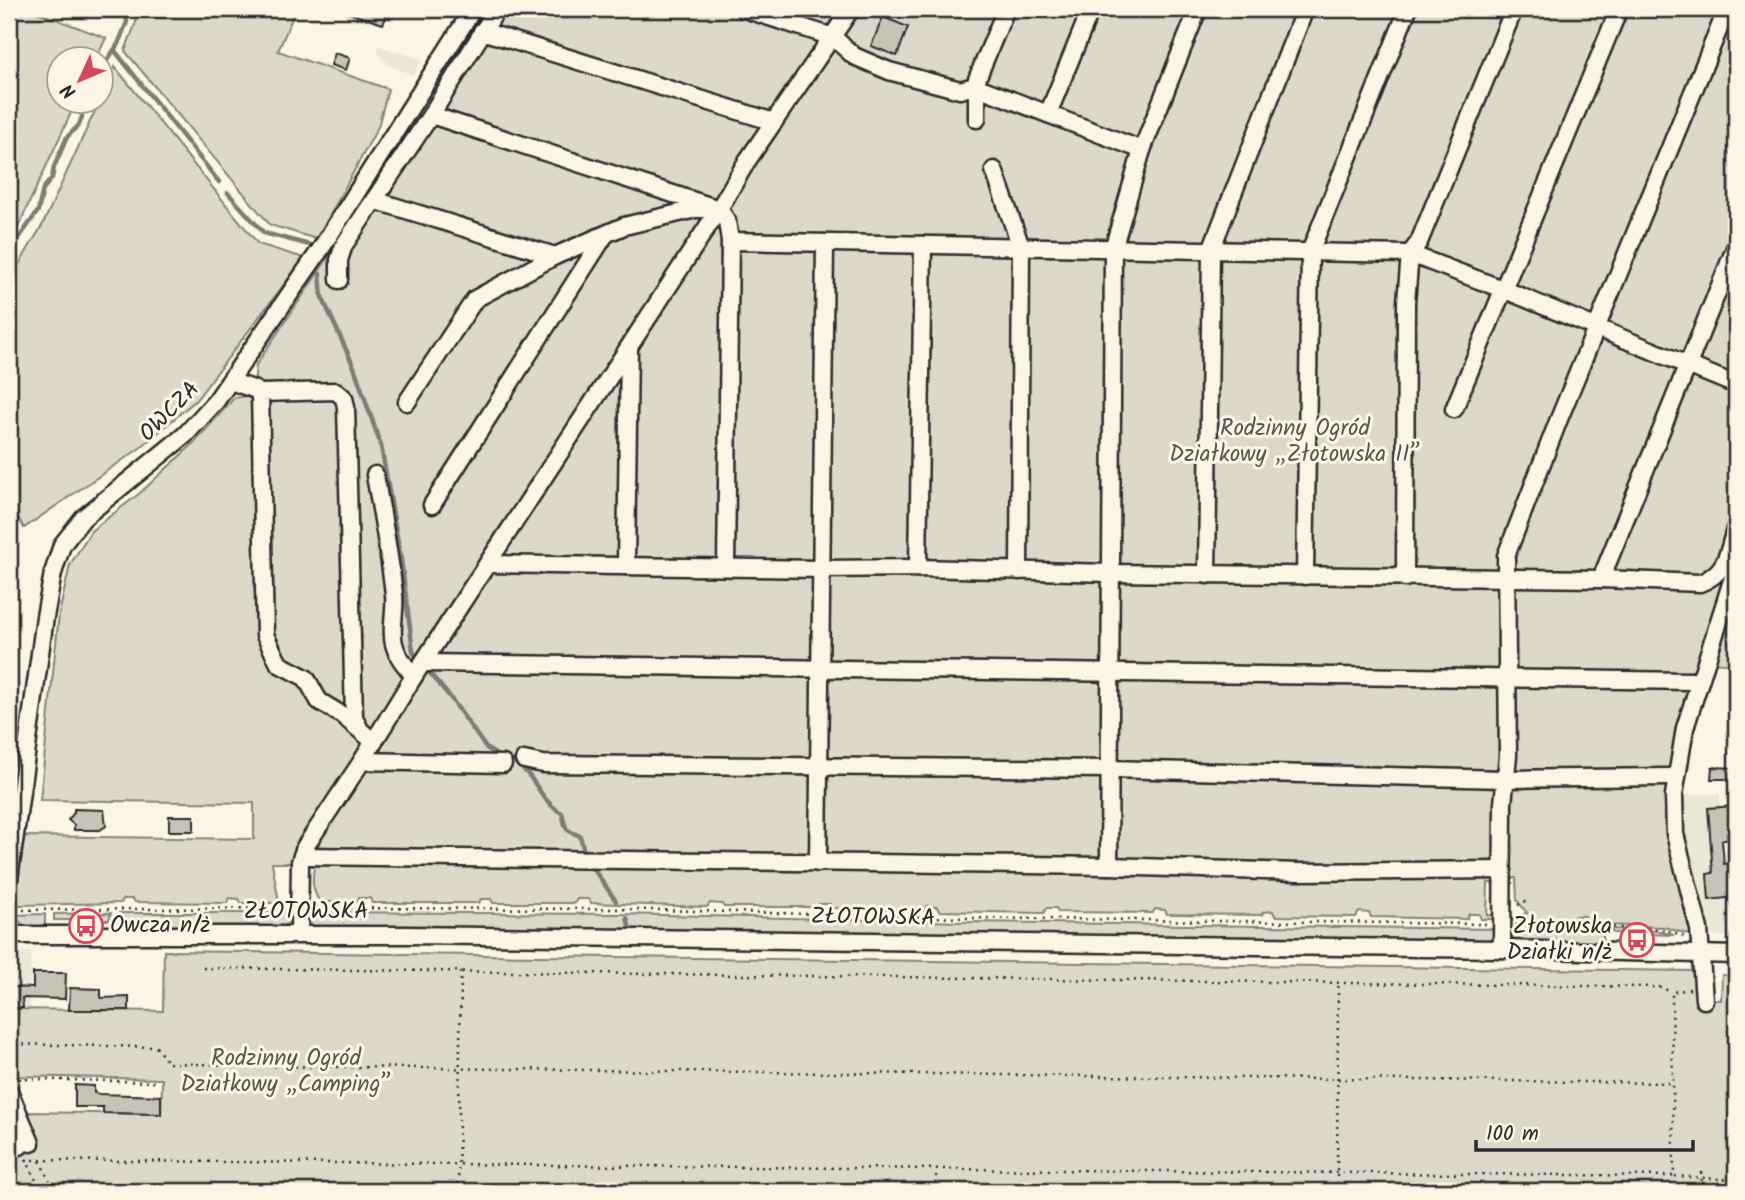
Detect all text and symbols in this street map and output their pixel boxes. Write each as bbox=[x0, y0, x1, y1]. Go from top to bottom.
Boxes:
north arrow bbox=[46, 46, 116, 116]
text: N bbox=[54, 76, 84, 105]
street label: OWCZA bbox=[131, 373, 209, 451]
park label: Rodzinny Ogród Działkowy „Złotowska II” bbox=[1169, 411, 1421, 473]
street label: ZŁOTOWSKA bbox=[244, 894, 368, 930]
street label: ZŁOTOWSKA bbox=[811, 899, 935, 937]
bus stop icon: Owcza n/ż bbox=[67, 907, 105, 945]
place label: Owcza n/ż bbox=[110, 908, 210, 944]
place label: Złotowska Działki n/ż bbox=[1507, 909, 1612, 971]
bus stop icon: Złotowska Działki n/ż bbox=[1618, 921, 1656, 959]
park label: Rodzinny Ogród Działkowy „Camping” bbox=[180, 1041, 392, 1103]
scale bar bbox=[1476, 1109, 1692, 1153]
text: 100 m bbox=[1486, 1118, 1539, 1151]

